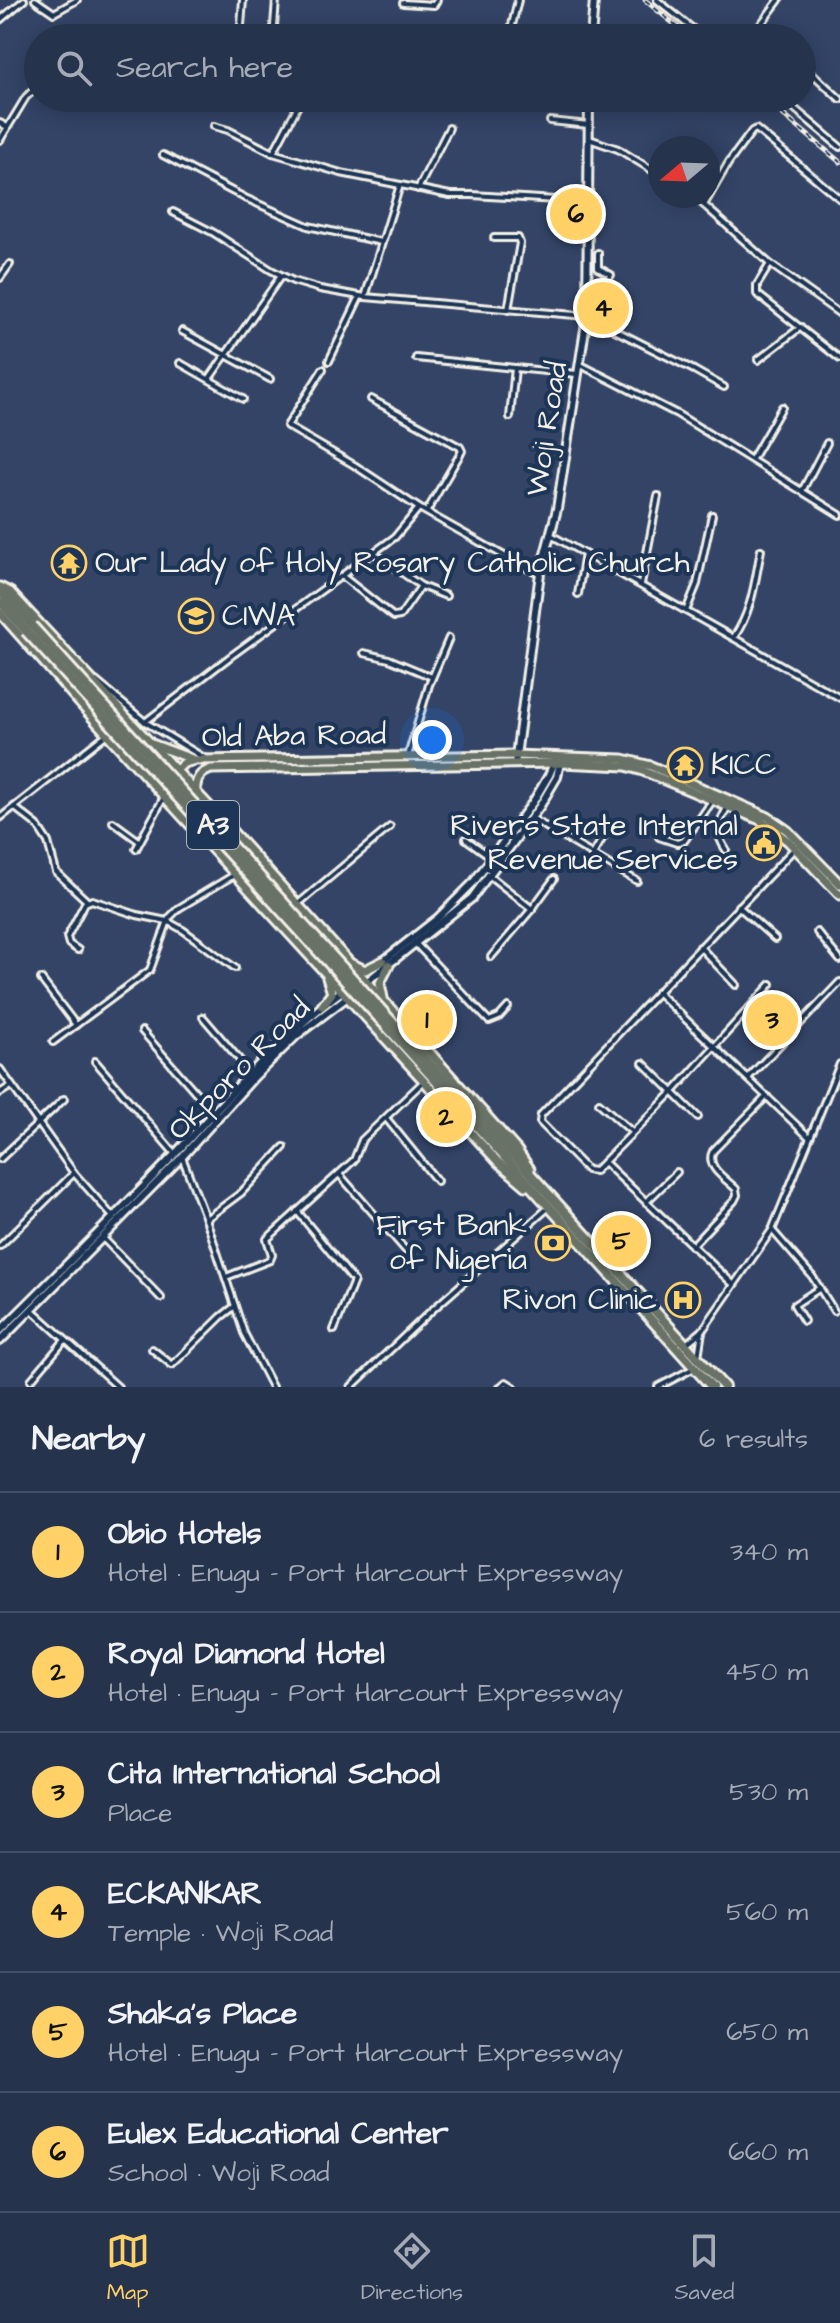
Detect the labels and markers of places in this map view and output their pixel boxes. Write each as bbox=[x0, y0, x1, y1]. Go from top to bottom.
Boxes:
pin: 6 bbox=[550, 184, 602, 244]
pin: 4 bbox=[577, 278, 629, 338]
place label: Our Lady of Holy Rosary Catholic Church bbox=[95, 542, 690, 585]
temple icon: Our Lady of Holy Rosary Catholic Church bbox=[50, 544, 88, 582]
place label: CIWA bbox=[222, 595, 295, 637]
school or university icon: CIWA bbox=[177, 597, 215, 635]
place label: KICC bbox=[711, 744, 776, 786]
temple icon: KICC bbox=[666, 746, 704, 784]
place label: Rivers State Internal Revenue Services bbox=[450, 805, 738, 881]
public building icon: Rivers State Internal Revenue Services bbox=[745, 824, 783, 862]
pin: 1 bbox=[401, 990, 453, 1050]
pin: 3 bbox=[746, 990, 798, 1050]
pin: 2 bbox=[420, 1087, 472, 1147]
place label: First Bank of Nigeria bbox=[376, 1205, 527, 1282]
pin: 5 bbox=[595, 1211, 647, 1271]
bank icon: First Bank of Nigeria bbox=[534, 1224, 572, 1262]
place label: Rivon Clinic bbox=[503, 1279, 657, 1321]
hospital icon: Rivon Clinic bbox=[664, 1281, 702, 1319]

